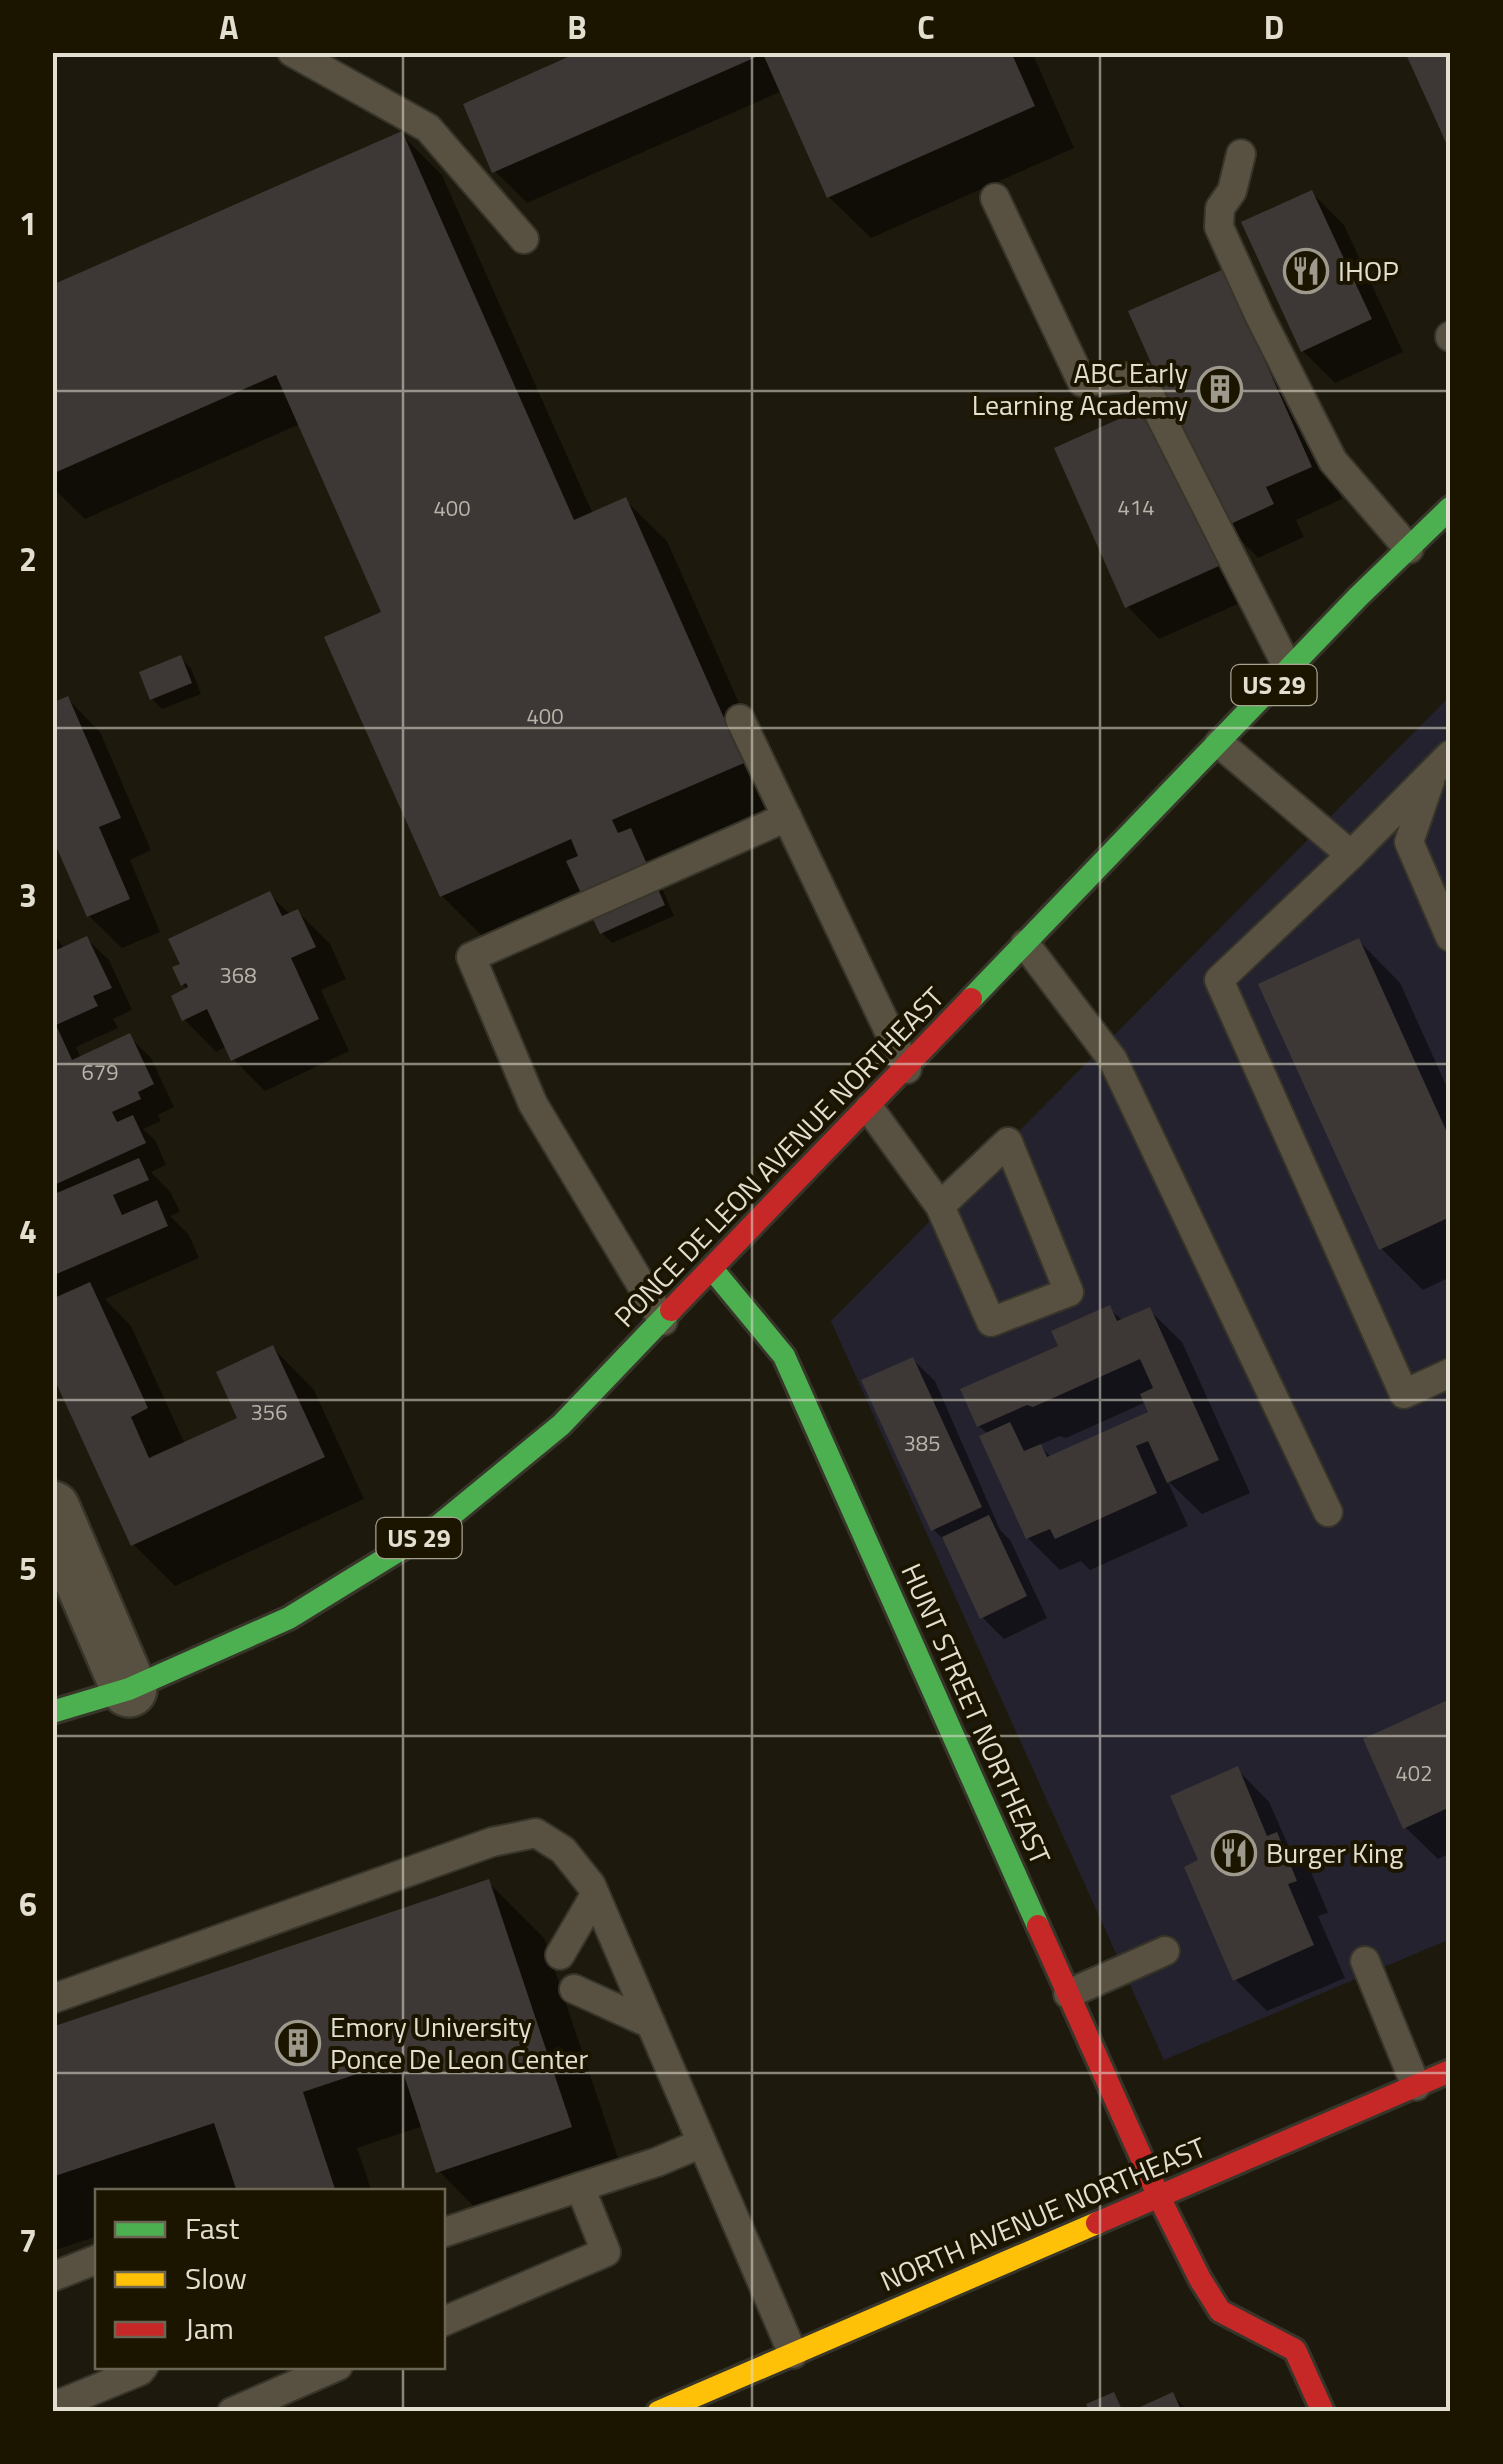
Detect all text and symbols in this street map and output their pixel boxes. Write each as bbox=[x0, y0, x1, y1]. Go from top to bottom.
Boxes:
text: A bbox=[219, 3, 239, 51]
text: B bbox=[567, 3, 587, 51]
text: C bbox=[917, 3, 935, 51]
text: D bbox=[1264, 3, 1284, 51]
text: 1 bbox=[19, 199, 37, 247]
restaurant icon: IHOP bbox=[1283, 248, 1329, 294]
place label: IHOP bbox=[1338, 249, 1399, 292]
place label: ABC Early Learning Academy bbox=[972, 351, 1188, 426]
building icon: ABC Early Learning Academy bbox=[1197, 366, 1243, 412]
house number: 414 bbox=[1118, 490, 1154, 524]
house number: 400 bbox=[434, 491, 470, 525]
text: 2 bbox=[19, 535, 37, 583]
road number: US 29 bbox=[1232, 665, 1316, 705]
house number: 400 bbox=[527, 699, 563, 733]
text: 3 bbox=[19, 871, 37, 919]
house number: 368 bbox=[220, 958, 256, 992]
street label: PONCE DE LEON AVENUE NORTHEAST bbox=[604, 976, 954, 1337]
house number: 679 bbox=[82, 1055, 118, 1089]
text: 4 bbox=[19, 1207, 37, 1255]
house number: 356 bbox=[251, 1395, 287, 1429]
house number: 385 bbox=[904, 1426, 940, 1460]
road number: US 29 bbox=[376, 1518, 462, 1558]
text: 5 bbox=[19, 1544, 37, 1592]
street label: HUNT STREET NORTHEAST bbox=[891, 1556, 1062, 1872]
house number: 402 bbox=[1396, 1756, 1432, 1790]
restaurant icon: Burger King bbox=[1211, 1830, 1257, 1876]
place label: Burger King bbox=[1266, 1831, 1403, 1874]
text: 6 bbox=[19, 1880, 37, 1928]
place label: Emory University Ponce De Leon Center bbox=[330, 2005, 588, 2080]
building icon: Emory University Ponce De Leon Center bbox=[275, 2020, 321, 2066]
street label: NORTH AVENUE NORTHEAST bbox=[873, 2125, 1213, 2302]
legend bbox=[95, 2189, 445, 2369]
text: Fast bbox=[185, 2205, 240, 2251]
text: 7 bbox=[19, 2216, 37, 2264]
text: Slow bbox=[185, 2255, 247, 2301]
text: Jam bbox=[185, 2305, 234, 2351]

